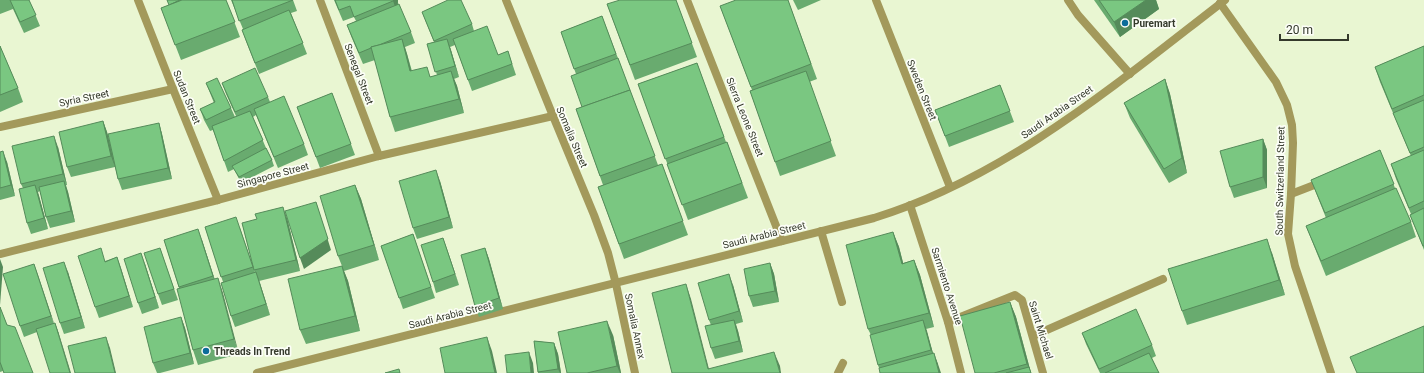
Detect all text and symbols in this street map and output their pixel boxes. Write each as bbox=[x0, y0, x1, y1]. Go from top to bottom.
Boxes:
scale bar bbox=[1280, 16, 1348, 42]
marker: Puremart bbox=[1120, 18, 1130, 28]
place label: Puremart bbox=[1133, 18, 1176, 29]
text: 20 m bbox=[1286, 23, 1313, 37]
street label: Senegal Street bbox=[342, 42, 376, 106]
street label: Sweden Street bbox=[905, 58, 939, 122]
street label: Sudan Street bbox=[171, 69, 203, 125]
street label: Sierra Leone Street bbox=[724, 76, 766, 158]
street label: Saudi Arabia Street bbox=[1019, 83, 1095, 141]
street label: Syria Street bbox=[58, 87, 110, 109]
street label: Somalia Street bbox=[554, 105, 590, 169]
street label: South Switzerland Street bbox=[1274, 126, 1286, 236]
street label: Singapore Street bbox=[236, 160, 310, 190]
street label: Saudi Arabia Street bbox=[721, 219, 807, 251]
street label: Sarmiento Avenue bbox=[929, 246, 965, 326]
street label: Somalia Annex bbox=[623, 292, 647, 360]
street label: Saudi Arabia Street bbox=[407, 299, 493, 331]
street label: Saint Michael bbox=[1027, 300, 1055, 360]
marker: Threads In Trend bbox=[201, 346, 211, 356]
place label: Threads In Trend bbox=[214, 346, 291, 357]

